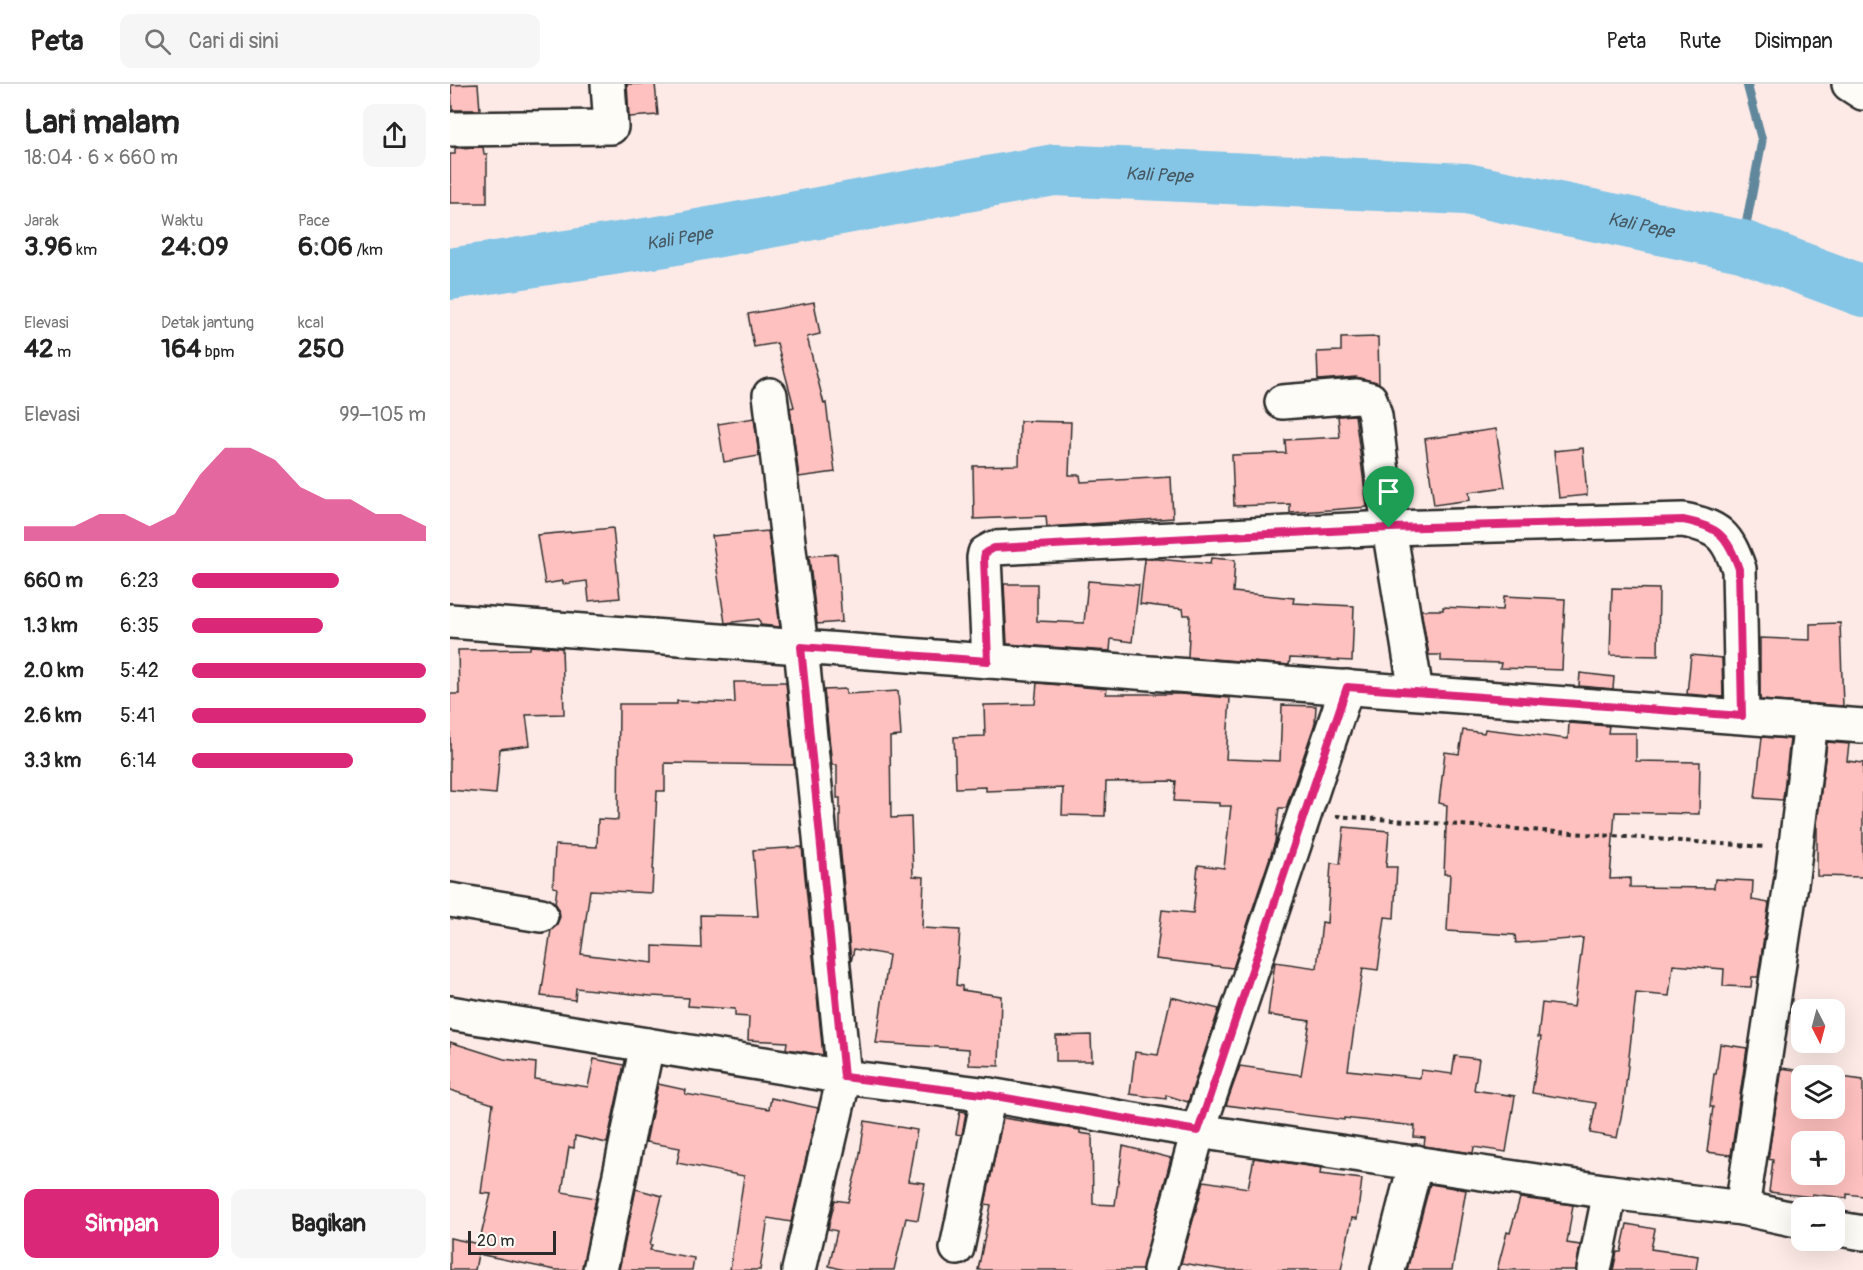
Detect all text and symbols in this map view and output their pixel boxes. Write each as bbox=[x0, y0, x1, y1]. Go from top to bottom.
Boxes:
search box bbox=[120, 14, 540, 68]
text: Peta bbox=[30, 24, 84, 59]
icon: search bbox=[141, 25, 174, 58]
text: Cari di sini bbox=[189, 27, 278, 55]
text: Peta bbox=[1606, 28, 1646, 55]
text: Rute bbox=[1679, 28, 1721, 55]
text: Disimpan bbox=[1754, 28, 1833, 55]
text: Lari malam bbox=[24, 102, 180, 143]
button: share bbox=[363, 104, 426, 167]
text: 18:04 · 6 × 660 m bbox=[24, 145, 178, 170]
water label: Kali Pepe bbox=[1125, 162, 1195, 188]
water label: Kali Pepe bbox=[1606, 208, 1678, 244]
text: Jarak bbox=[24, 211, 59, 231]
text: Waktu bbox=[161, 211, 203, 231]
text: Pace bbox=[298, 211, 330, 231]
water label: Kali Pepe bbox=[645, 221, 716, 256]
text: 3.96 bbox=[24, 231, 73, 263]
text: 24:09 bbox=[161, 231, 229, 263]
text: 6:06 bbox=[298, 231, 353, 263]
text: km bbox=[73, 240, 97, 260]
text: /km bbox=[353, 240, 383, 260]
text: Elevasi bbox=[24, 313, 69, 333]
text: Detak jantung bbox=[161, 313, 254, 333]
text: kcal bbox=[298, 313, 324, 333]
text: 42 bbox=[24, 333, 54, 365]
text: 164 bbox=[161, 333, 201, 365]
text: 250 bbox=[298, 333, 344, 365]
text: m bbox=[54, 342, 71, 362]
text: bpm bbox=[201, 342, 234, 362]
text: Elevasi bbox=[24, 402, 80, 427]
text: 99–105 m bbox=[339, 402, 426, 427]
pin bbox=[1363, 466, 1414, 528]
icon: arrive bbox=[1372, 475, 1405, 508]
text: 660 m bbox=[24, 568, 83, 593]
text: 6:23 bbox=[120, 568, 159, 593]
text: 1.3 km bbox=[24, 613, 78, 638]
text: 6:35 bbox=[120, 613, 159, 638]
text: 2.0 km bbox=[24, 658, 84, 683]
text: 5:42 bbox=[120, 658, 159, 683]
text: 2.6 km bbox=[24, 703, 82, 728]
text: 5:41 bbox=[120, 703, 156, 728]
text: 3.3 km bbox=[24, 748, 81, 773]
text: 6:14 bbox=[120, 748, 156, 773]
north arrow bbox=[1791, 999, 1845, 1053]
map controls bbox=[1791, 999, 1845, 1251]
button: layers bbox=[1791, 1065, 1845, 1119]
button: + bbox=[1791, 1131, 1845, 1185]
button: Simpan bbox=[24, 1189, 219, 1258]
button: Bagikan bbox=[231, 1189, 426, 1258]
button: − bbox=[1791, 1197, 1845, 1251]
scale bar bbox=[468, 1228, 556, 1256]
text: 20 m bbox=[477, 1231, 515, 1251]

